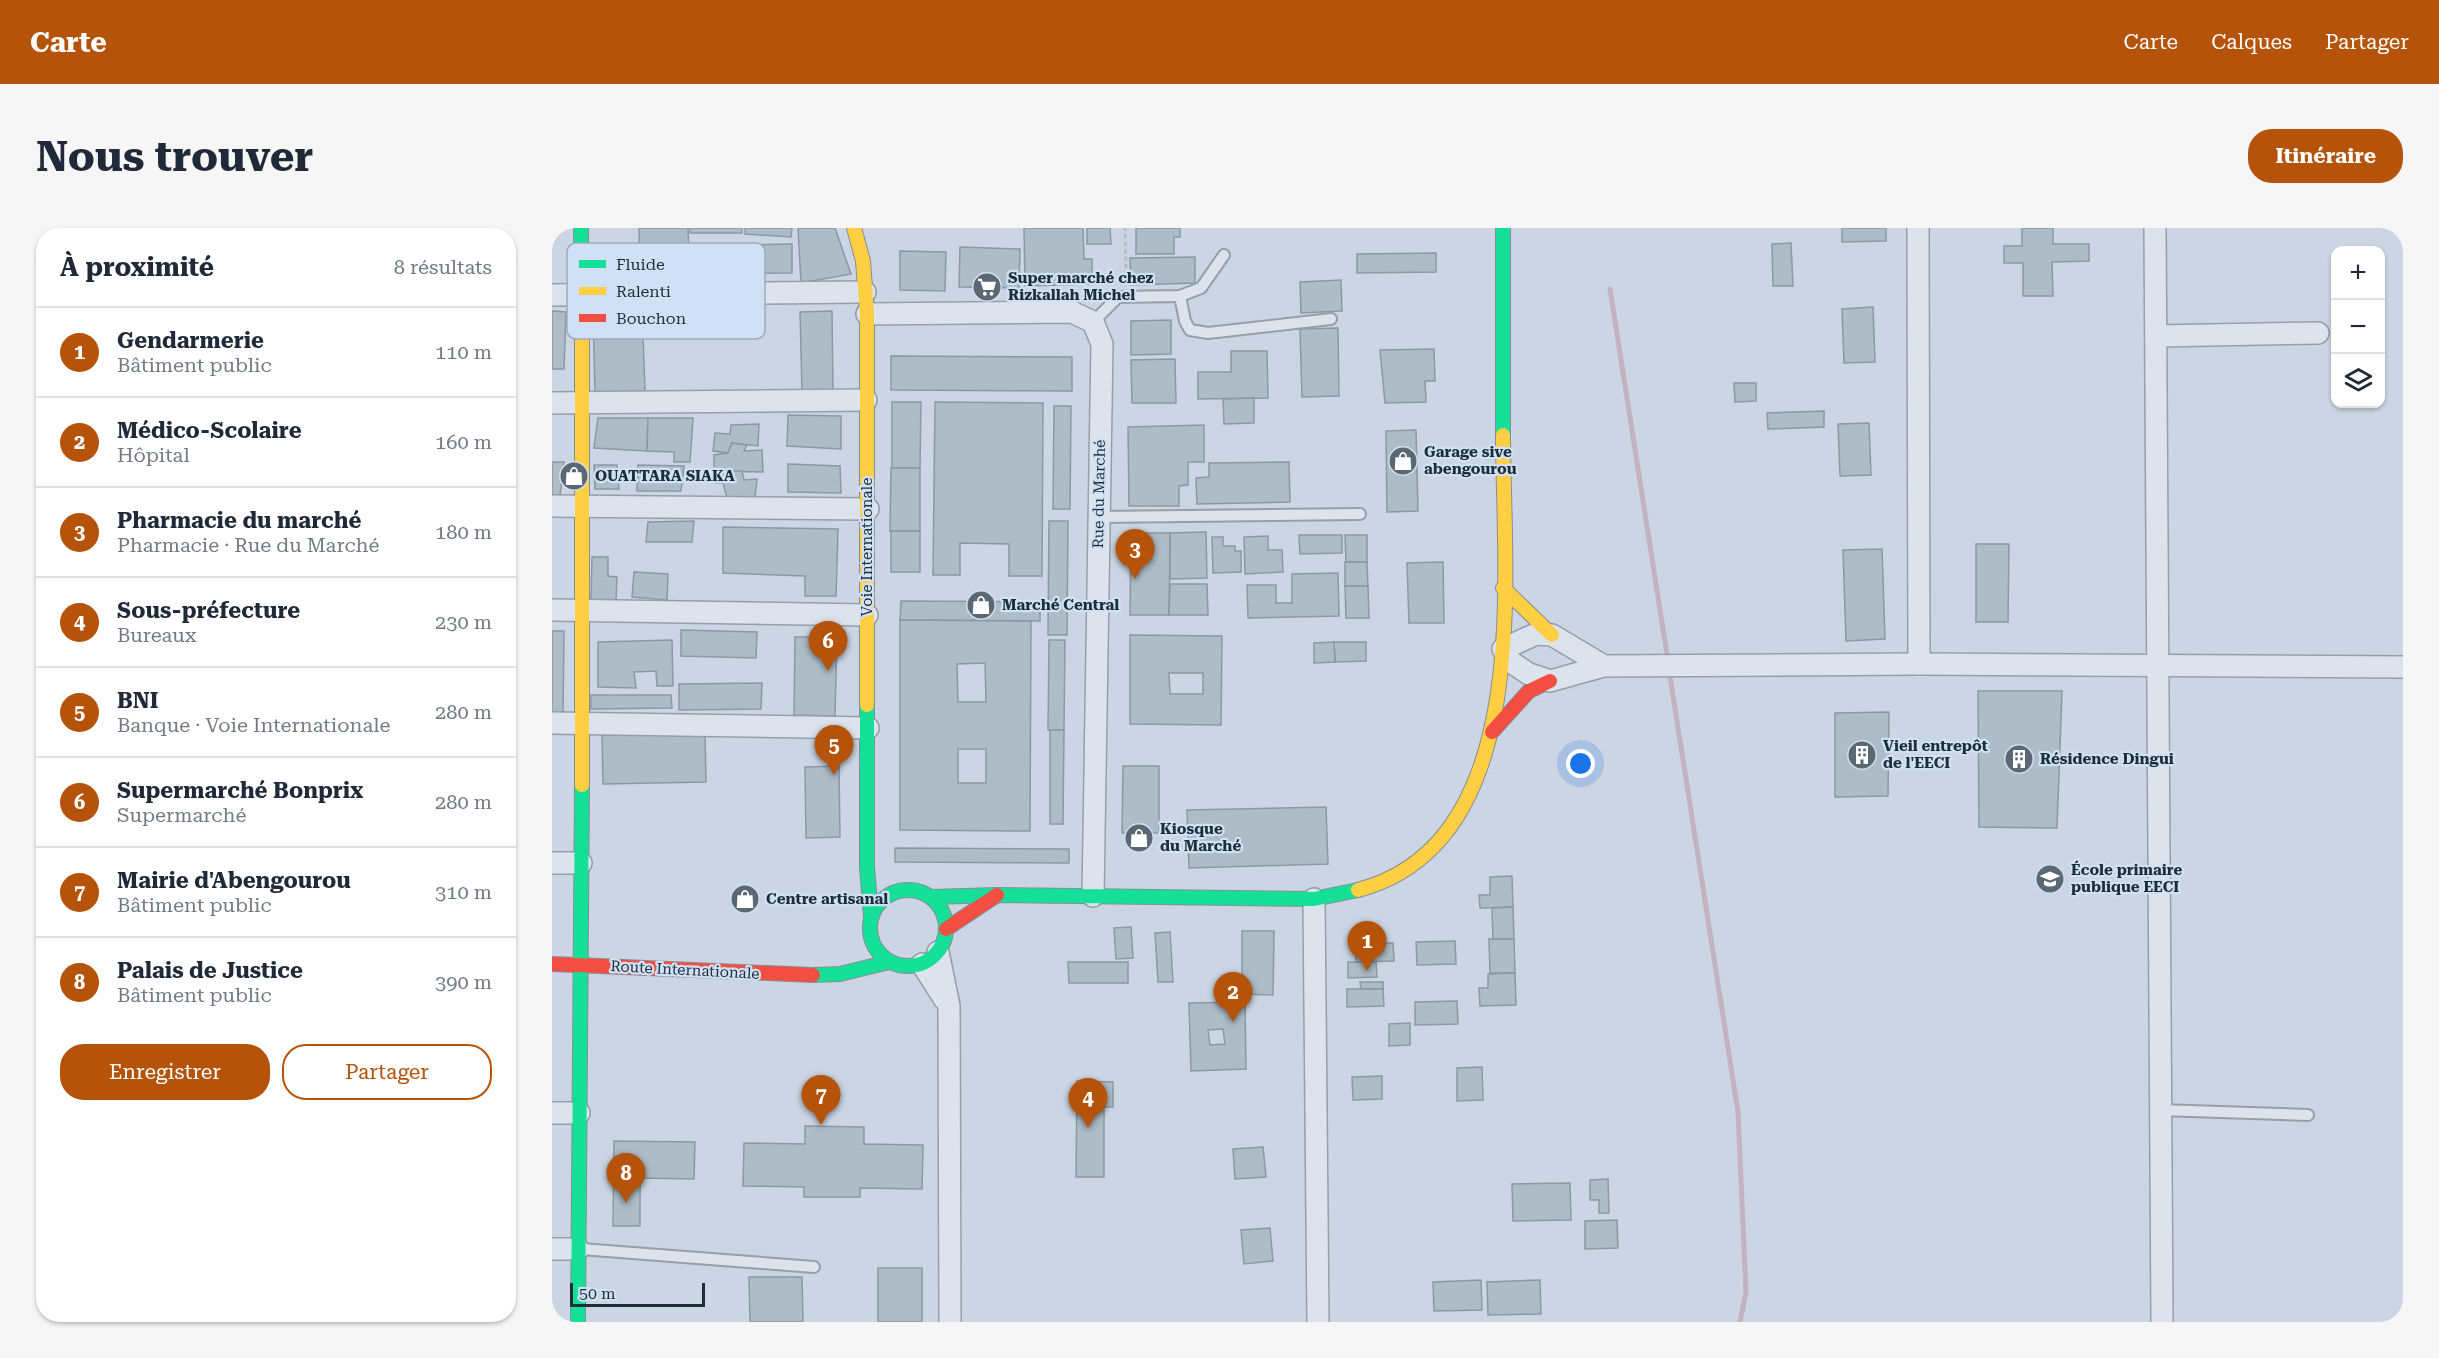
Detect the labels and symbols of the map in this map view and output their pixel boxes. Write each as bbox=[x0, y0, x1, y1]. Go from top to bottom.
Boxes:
legend bbox=[567, 243, 765, 339]
text: Fluide bbox=[616, 255, 665, 274]
place label: Super marché chez Rizkallah Michel bbox=[1008, 269, 1154, 304]
supermarket icon: Super marché chez Rizkallah Michel bbox=[971, 271, 1003, 303]
text: Ralenti bbox=[616, 282, 671, 301]
text: Bouchon bbox=[616, 309, 686, 328]
street label: Rue du Marché bbox=[1089, 439, 1109, 549]
place label: Garage sive abengourou bbox=[1424, 443, 1517, 478]
shop icon: Garage sive abengourou bbox=[1387, 445, 1419, 477]
shop icon: OUATTARA SIAKA bbox=[558, 460, 590, 492]
place label: OUATTARA SIAKA bbox=[595, 467, 735, 485]
street label: Voie Internationale bbox=[858, 478, 876, 616]
pin: 3 bbox=[1116, 530, 1154, 579]
shop icon: Marché Central bbox=[965, 589, 997, 621]
place label: Marché Central bbox=[1002, 596, 1119, 614]
pin: 6 bbox=[808, 622, 848, 671]
pin: 5 bbox=[814, 726, 854, 775]
place label: Vieil entrepôt de l'EECI bbox=[1883, 737, 1988, 772]
building icon: Vieil entrepôt de l'EECI bbox=[1846, 739, 1878, 771]
building icon: Résidence Dingui bbox=[2003, 743, 2035, 775]
your location bbox=[1566, 749, 1595, 778]
place label: Résidence Dingui bbox=[2040, 750, 2174, 768]
place label: Kiosque du Marché bbox=[1160, 820, 1241, 855]
shop icon: Kiosque du Marché bbox=[1123, 822, 1155, 854]
place label: École primaire publique EECI bbox=[2071, 860, 2183, 896]
school or university icon: École primaire publique EECI bbox=[2034, 863, 2066, 895]
shop icon: Centre artisanal bbox=[729, 883, 761, 915]
place label: Centre artisanal bbox=[766, 890, 888, 908]
pin: 1 bbox=[1348, 922, 1386, 971]
street label: Route Internationale bbox=[610, 957, 760, 983]
pin: 2 bbox=[1214, 972, 1252, 1022]
pin: 7 bbox=[802, 1076, 840, 1125]
pin: 4 bbox=[1068, 1078, 1108, 1128]
pin: 8 bbox=[606, 1154, 646, 1203]
scale bar bbox=[570, 1280, 705, 1308]

